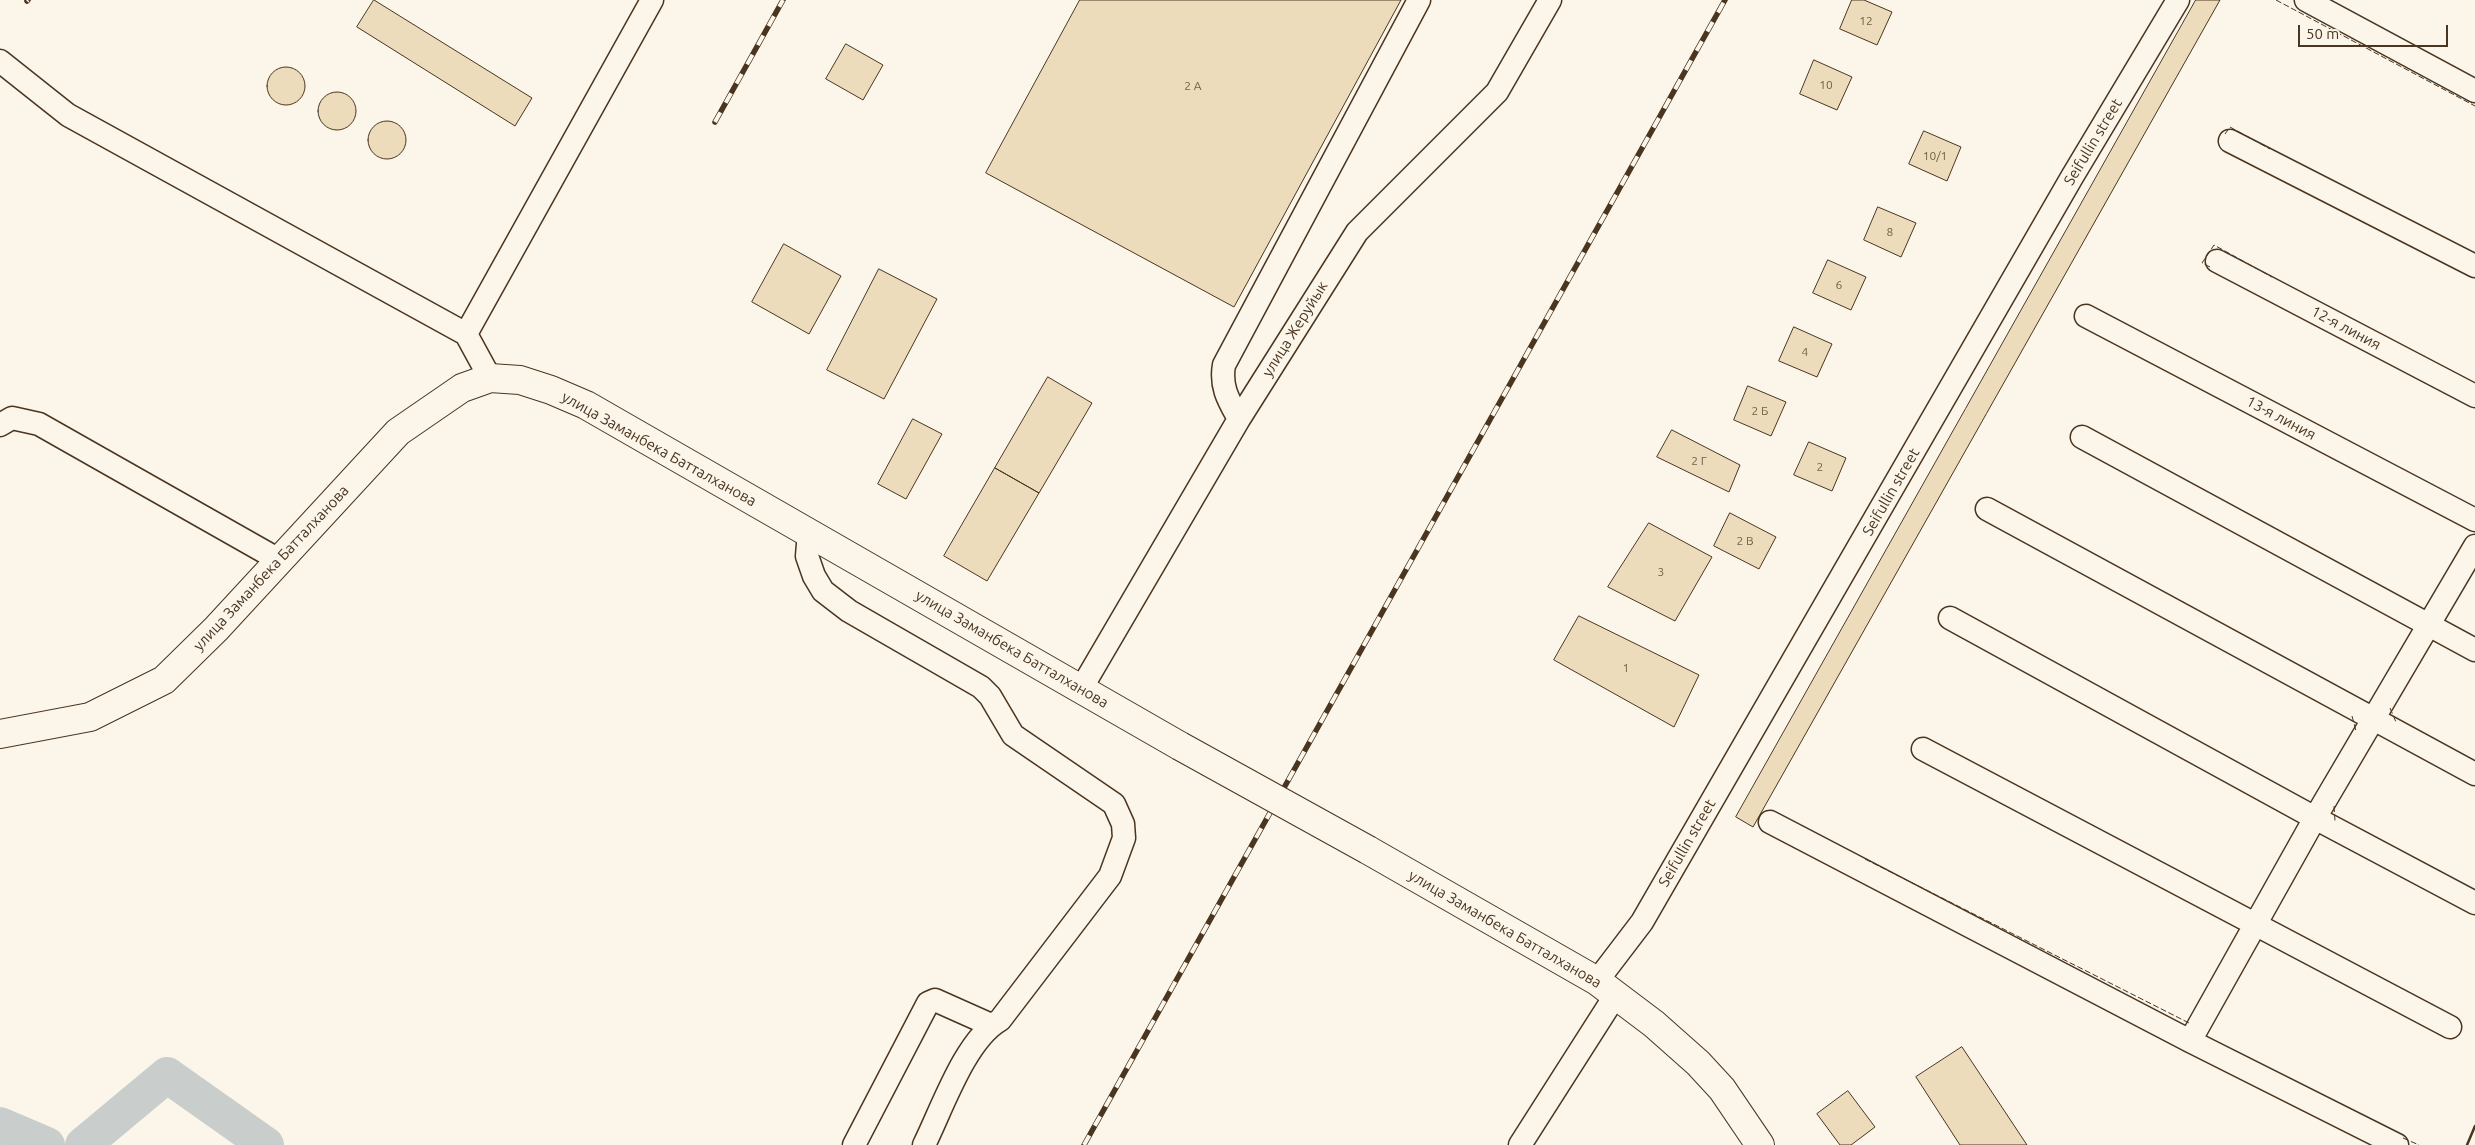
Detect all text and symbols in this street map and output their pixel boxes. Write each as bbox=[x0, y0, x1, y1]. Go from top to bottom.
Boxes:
house number: 12 bbox=[1859, 14, 1873, 28]
scale bar bbox=[2300, 15, 2450, 47]
text: 50 m bbox=[2306, 25, 2339, 42]
house number: 10 bbox=[1819, 78, 1833, 92]
house number: 2 А bbox=[1184, 79, 1202, 93]
street label: Seifullin street bbox=[2060, 95, 2126, 189]
house number: 10/1 bbox=[1923, 149, 1947, 163]
house number: 8 bbox=[1887, 225, 1893, 239]
street label: улица Жеруйык bbox=[1258, 278, 1332, 380]
house number: 6 bbox=[1836, 278, 1842, 292]
street label: 12-я линия bbox=[2308, 302, 2384, 354]
house number: 4 bbox=[1802, 345, 1808, 359]
street label: улица Заманбека Батталханова bbox=[559, 388, 759, 510]
street label: 13-я линия bbox=[2243, 392, 2319, 444]
house number: 2 Б bbox=[1752, 404, 1768, 418]
street label: Seifullin street bbox=[1859, 445, 1923, 539]
house number: 2 Г bbox=[1691, 454, 1707, 468]
house number: 2 bbox=[1817, 460, 1823, 474]
street label: улица Заманбека Батталханова bbox=[189, 481, 353, 655]
house number: 2 В bbox=[1736, 534, 1754, 548]
house number: 3 bbox=[1658, 565, 1664, 579]
street label: улица Заманбека Батталханова bbox=[912, 586, 1112, 712]
house number: 1 bbox=[1623, 661, 1629, 675]
street label: Seifullin street bbox=[1655, 796, 1719, 890]
street label: улица Заманбека Батталханова bbox=[1405, 866, 1605, 992]

